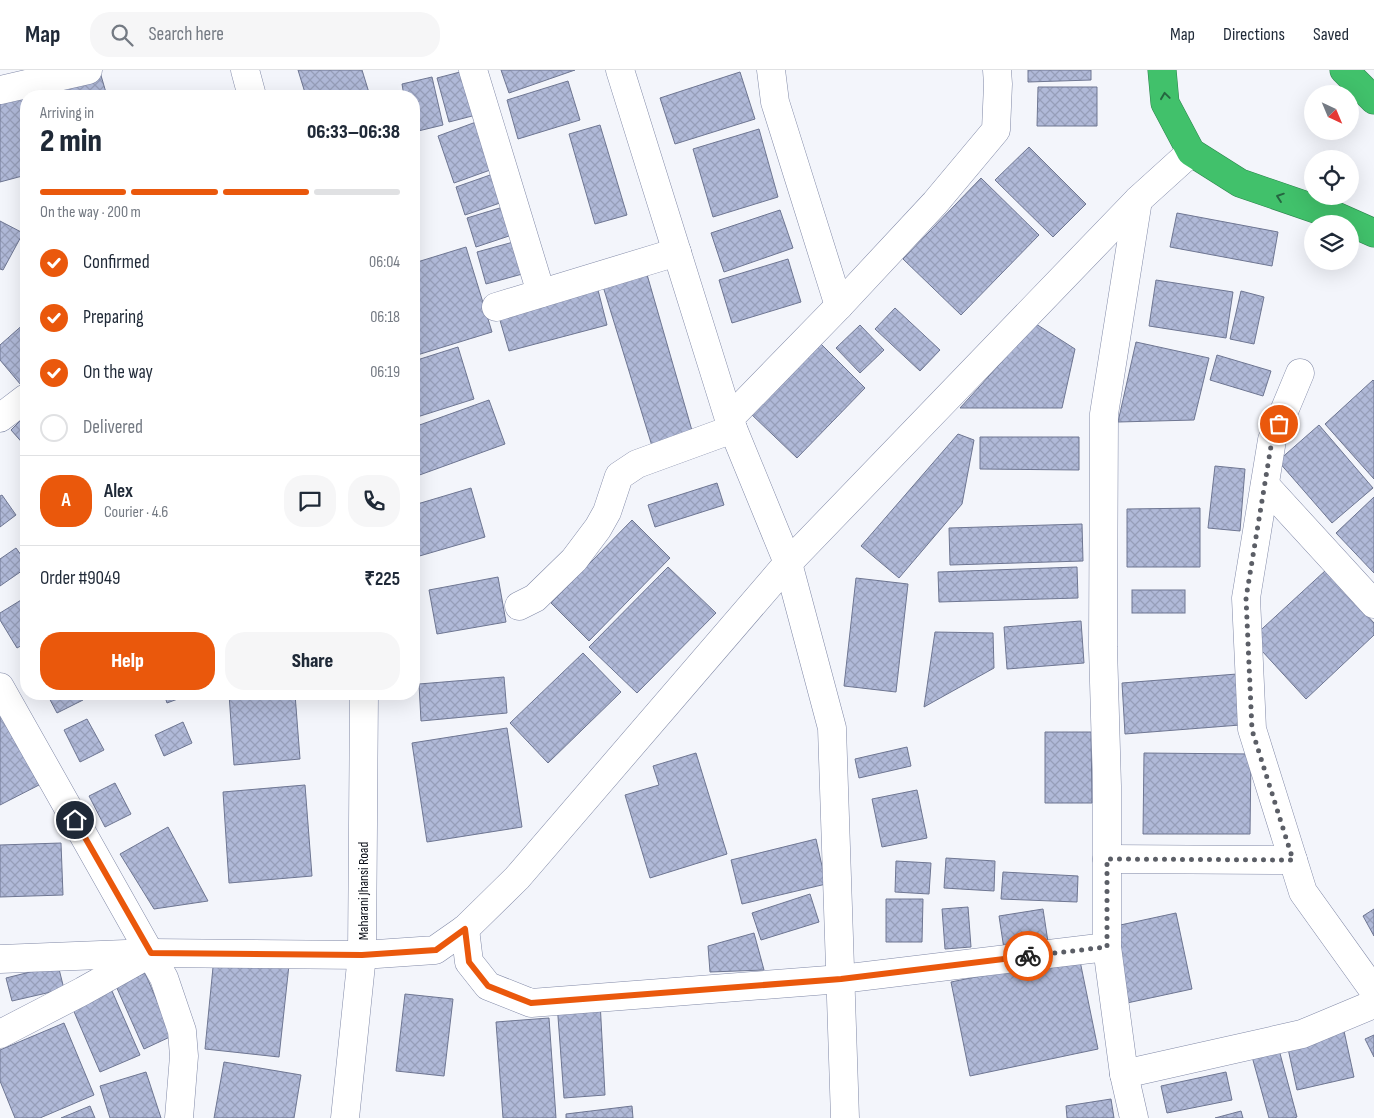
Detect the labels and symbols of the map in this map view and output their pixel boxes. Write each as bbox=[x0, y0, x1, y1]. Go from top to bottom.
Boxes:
north arrow bbox=[1304, 85, 1359, 140]
one-way arrow bbox=[1160, 91, 1170, 100]
one-way arrow bbox=[1276, 192, 1284, 202]
pin bbox=[1258, 403, 1300, 445]
pin bbox=[54, 799, 96, 841]
street label: Maharani Jhansi Road bbox=[355, 842, 372, 940]
courier bbox=[1003, 931, 1053, 981]

